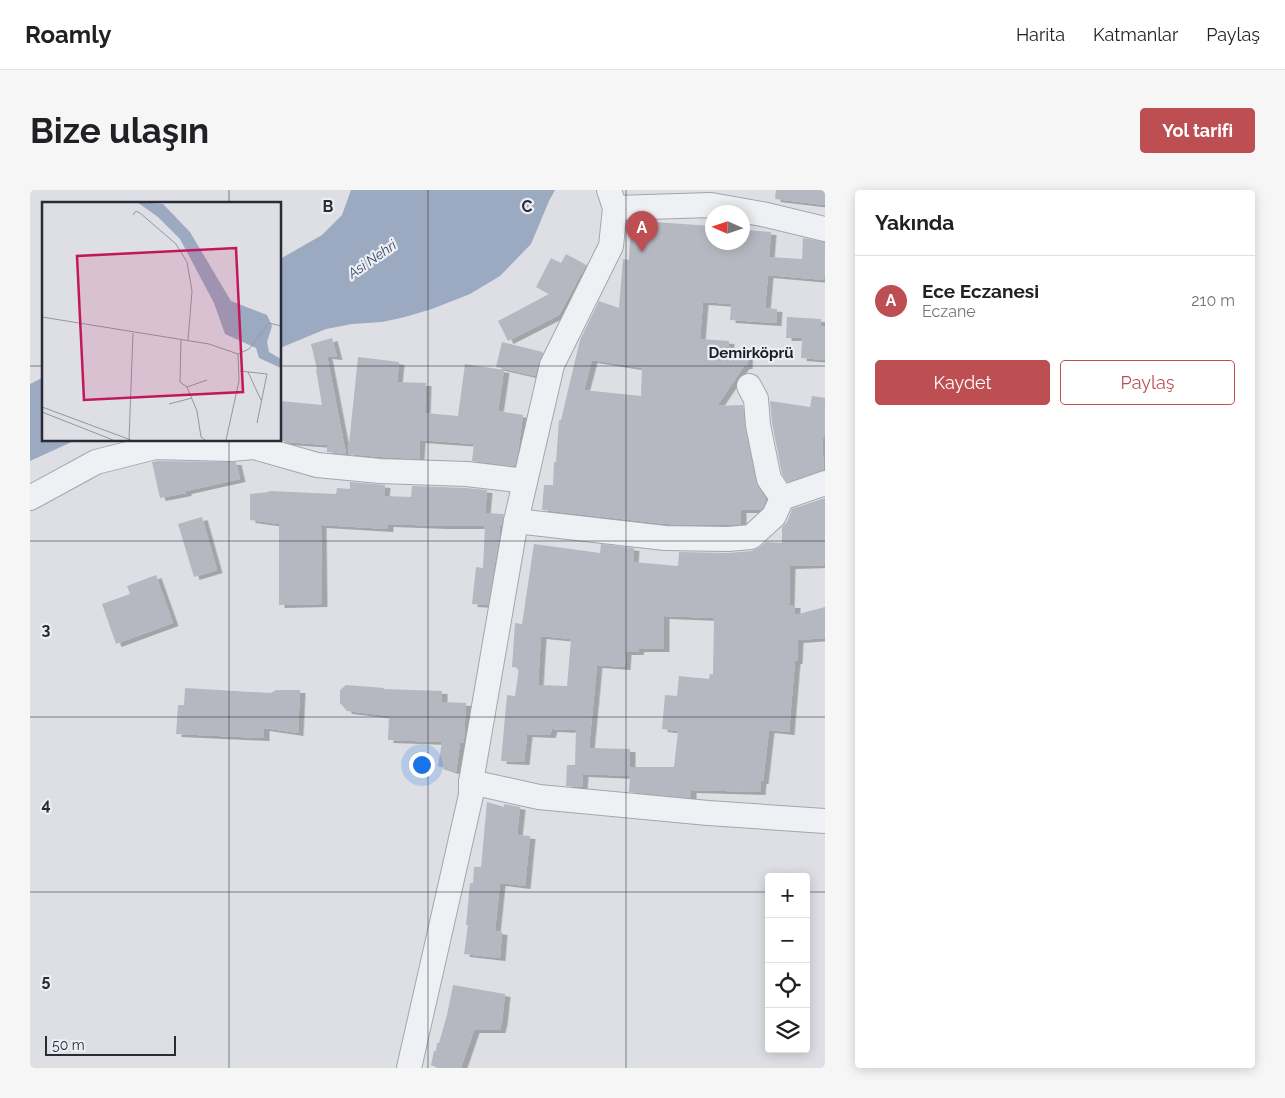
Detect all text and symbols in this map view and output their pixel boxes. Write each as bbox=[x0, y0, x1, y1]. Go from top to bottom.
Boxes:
text: Roamly bbox=[25, 20, 111, 49]
text: Harita bbox=[1016, 24, 1065, 45]
text: Katmanlar bbox=[1093, 24, 1178, 45]
text: Paylaş bbox=[1206, 24, 1260, 45]
button: Yol tarifi bbox=[1140, 108, 1255, 153]
text: Bize ulaşın bbox=[30, 110, 209, 151]
text: B bbox=[323, 197, 334, 216]
text: C bbox=[522, 197, 533, 216]
inset map bbox=[42, 202, 281, 441]
north arrow bbox=[705, 205, 750, 250]
text: Yakında bbox=[875, 210, 954, 235]
pin: A bbox=[626, 211, 658, 252]
water label: Asi Nehri bbox=[344, 236, 400, 282]
text: Ece Eczanesi bbox=[922, 280, 1039, 302]
text: A bbox=[886, 291, 896, 310]
text: 210 m bbox=[1191, 291, 1235, 310]
text: Eczane bbox=[922, 302, 976, 321]
district label: Demirköprü bbox=[709, 344, 793, 362]
button: Kaydet bbox=[875, 360, 1050, 405]
button: Paylaş bbox=[1060, 360, 1235, 405]
text: 3 bbox=[42, 620, 51, 639]
your location bbox=[409, 752, 435, 778]
text: 4 bbox=[41, 795, 51, 814]
map controls bbox=[765, 873, 810, 1053]
button: + bbox=[765, 873, 810, 918]
button: − bbox=[765, 918, 810, 963]
button: locate bbox=[765, 963, 810, 1008]
text: 5 bbox=[42, 971, 51, 990]
button: layers bbox=[765, 1008, 810, 1053]
scale bar bbox=[45, 1033, 176, 1056]
text: 50 m bbox=[52, 1037, 85, 1053]

